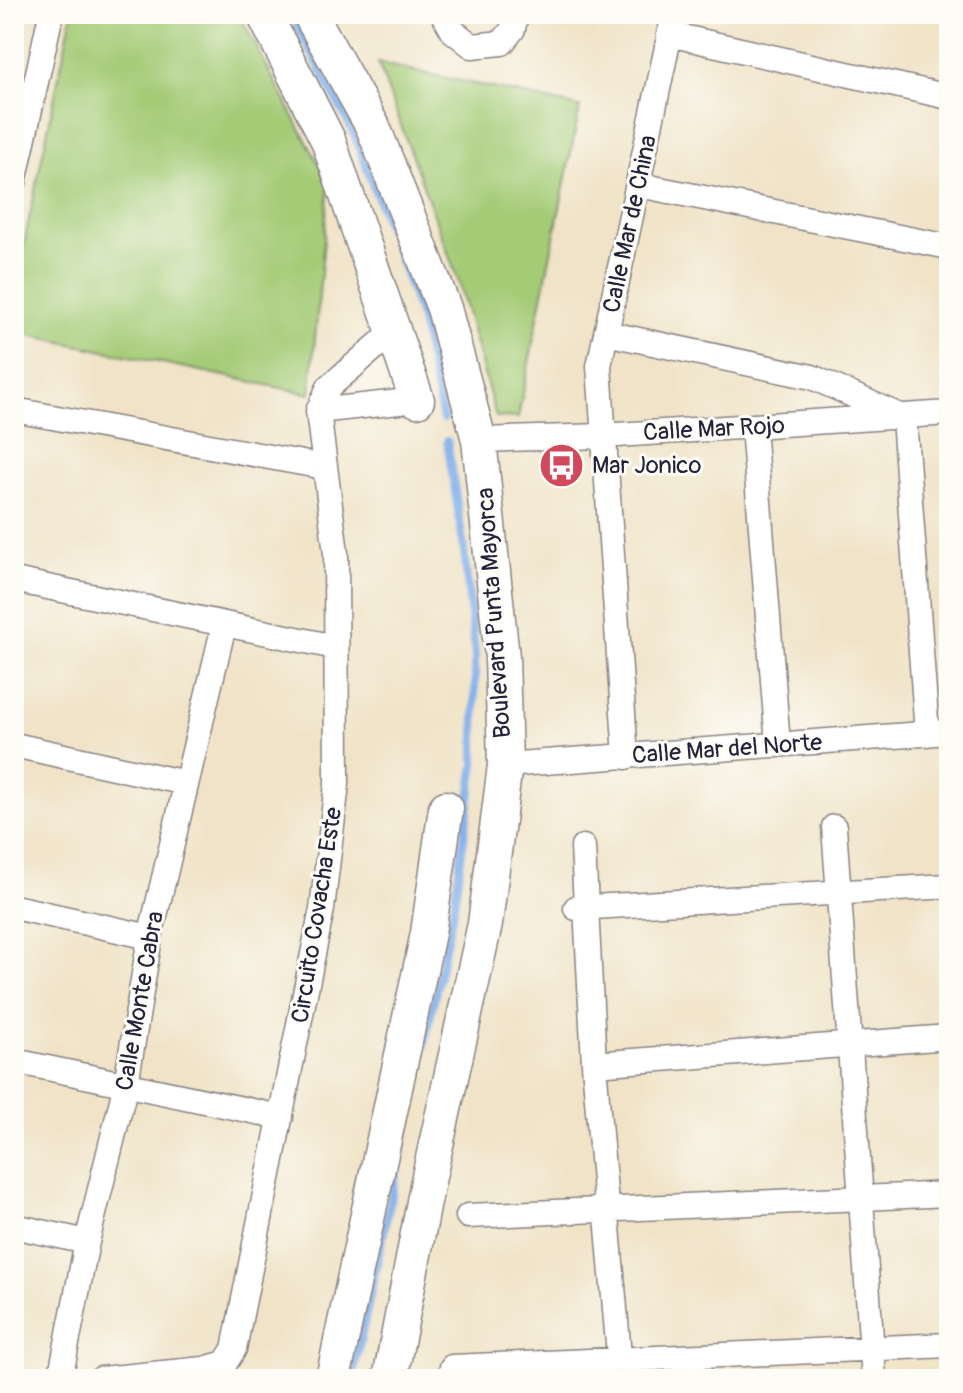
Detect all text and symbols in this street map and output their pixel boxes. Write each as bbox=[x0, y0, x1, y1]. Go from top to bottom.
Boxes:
street label: Calle Mar de China bbox=[597, 133, 663, 315]
street label: Calle Mar Rojo bbox=[642, 411, 786, 447]
bus stop icon: Mar Jonico bbox=[537, 441, 585, 489]
place label: Mar Jonico bbox=[592, 451, 701, 480]
street label: Boulevard Punta Mayorca bbox=[471, 487, 517, 739]
street label: Calle Mar del Norte bbox=[631, 728, 823, 770]
street label: Circuito Covacha Este bbox=[286, 805, 348, 1025]
street label: Calle Monte Cabra bbox=[110, 909, 170, 1093]

